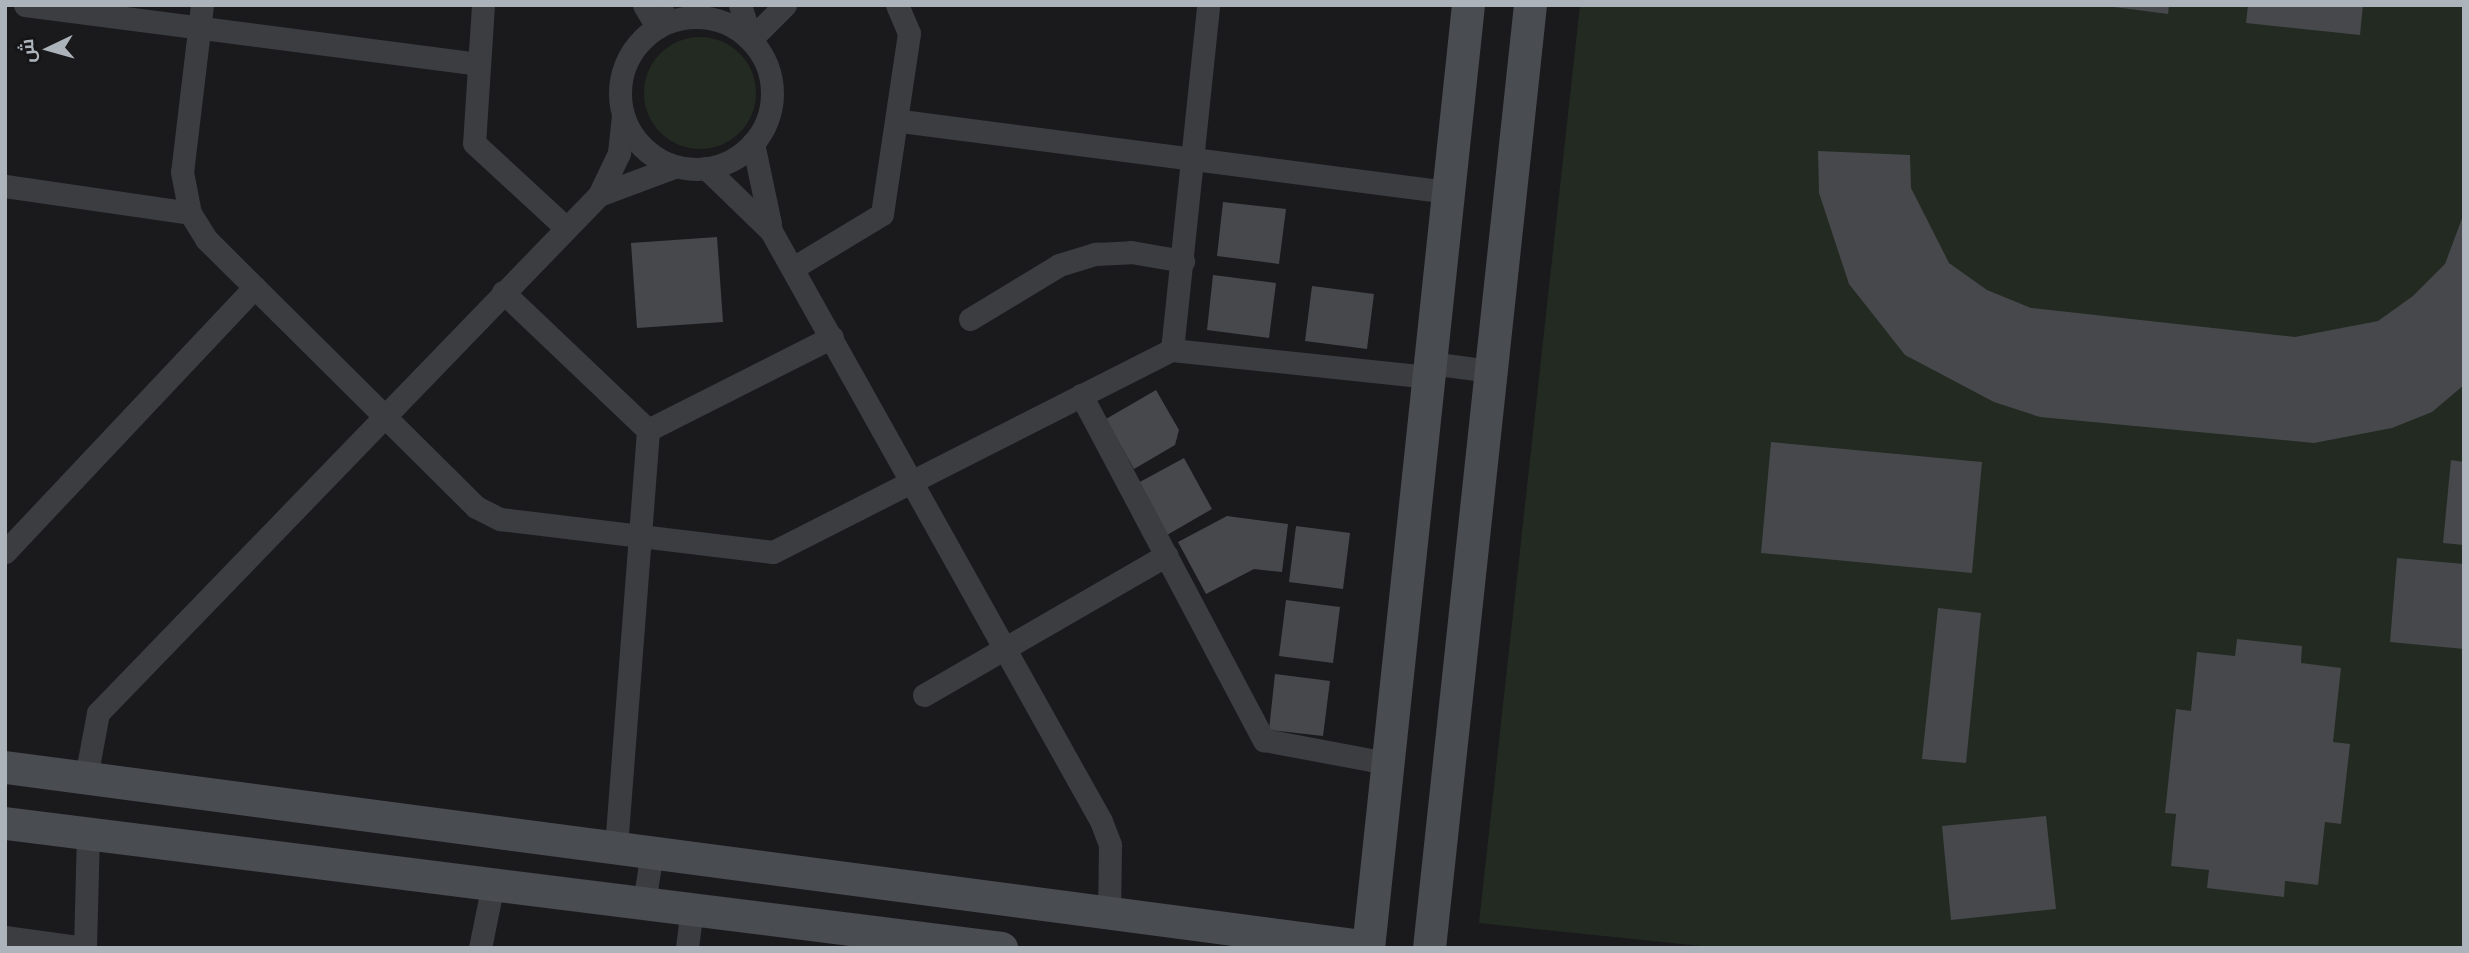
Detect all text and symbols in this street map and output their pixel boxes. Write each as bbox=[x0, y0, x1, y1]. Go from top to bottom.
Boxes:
north arrow bbox=[14, 14, 84, 84]
text: ش bbox=[15, 38, 40, 64]

